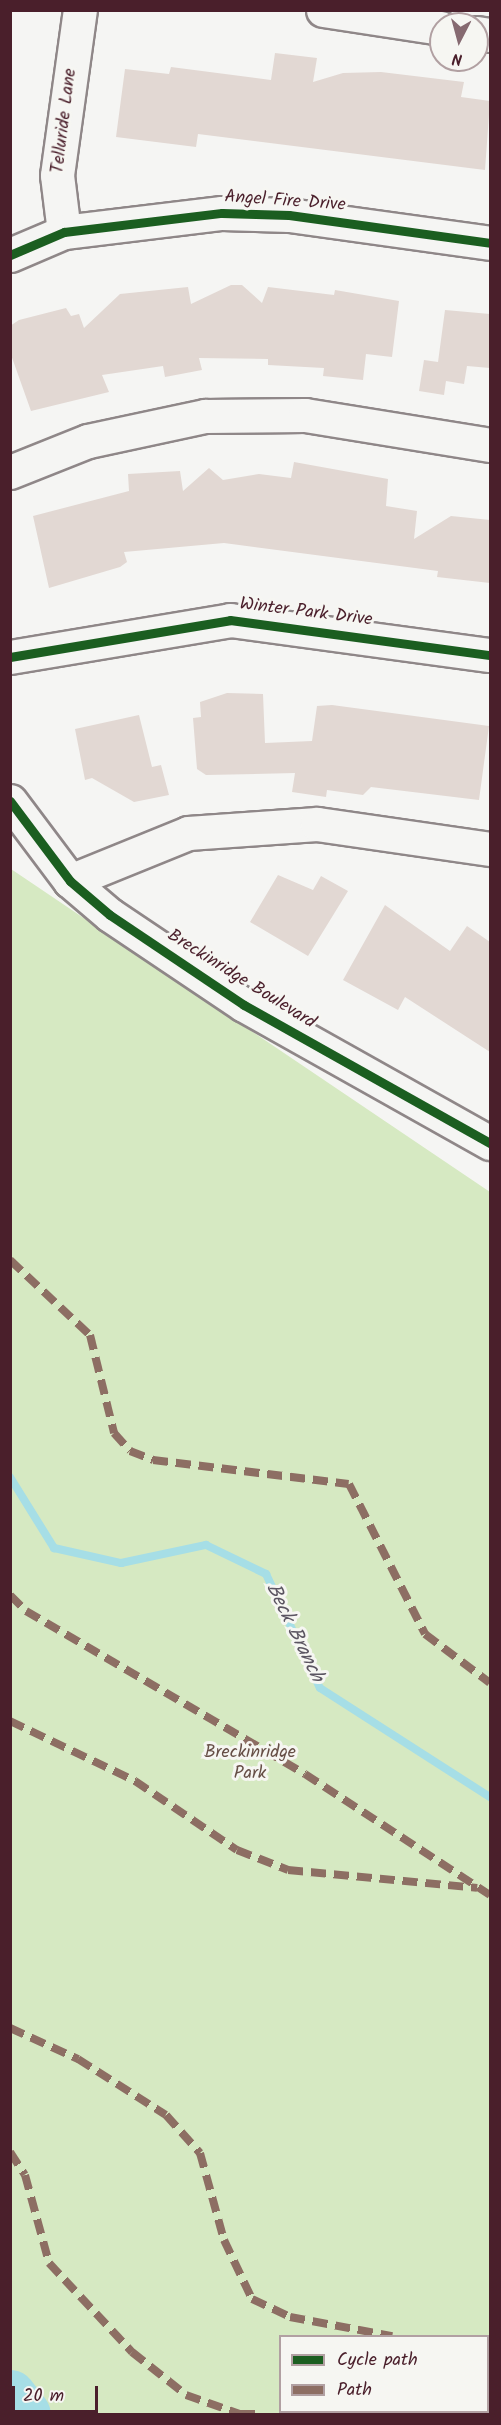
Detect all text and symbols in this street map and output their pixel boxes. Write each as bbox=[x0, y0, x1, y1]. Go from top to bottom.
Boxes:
north arrow bbox=[429, 12, 489, 72]
text: N bbox=[451, 45, 464, 71]
street label: Telluride Lane bbox=[48, 67, 82, 175]
street label: Angel Fire Drive bbox=[224, 187, 346, 217]
street label: Winter Park Drive bbox=[238, 594, 374, 632]
street label: Breckinridge Boulevard bbox=[163, 926, 319, 1034]
water label: Beck Branch bbox=[260, 1580, 328, 1686]
park label: Breckinridge Park bbox=[204, 1743, 296, 1786]
legend bbox=[279, 2335, 489, 2413]
text: Cycle path bbox=[337, 2346, 418, 2375]
scale bar bbox=[15, 2374, 100, 2412]
text: Path bbox=[337, 2376, 372, 2405]
text: 20 m bbox=[23, 2382, 64, 2411]

